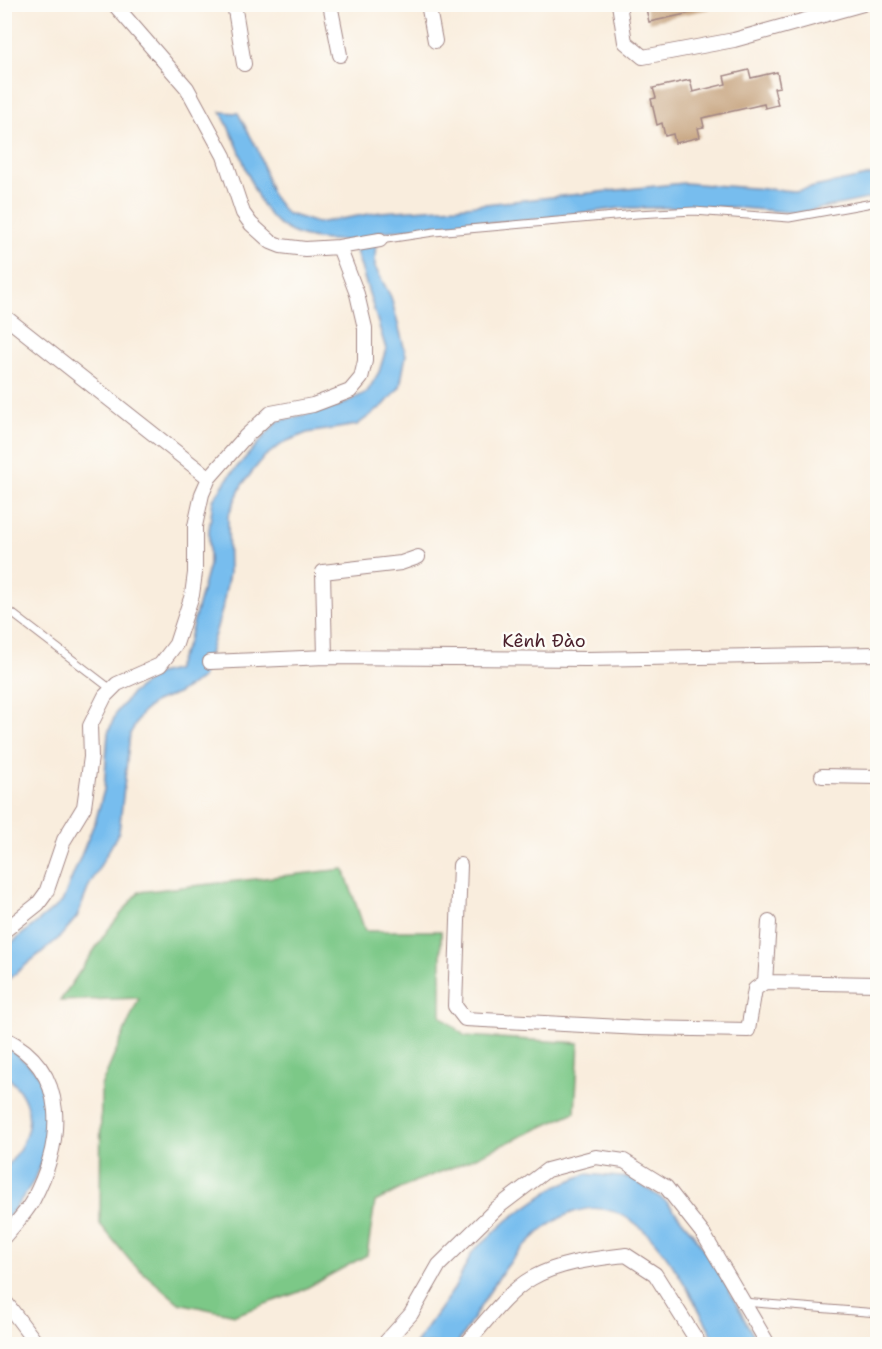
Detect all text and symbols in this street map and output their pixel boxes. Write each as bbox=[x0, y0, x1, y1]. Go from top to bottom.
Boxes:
street label: Kênh Đào bbox=[502, 629, 586, 653]

